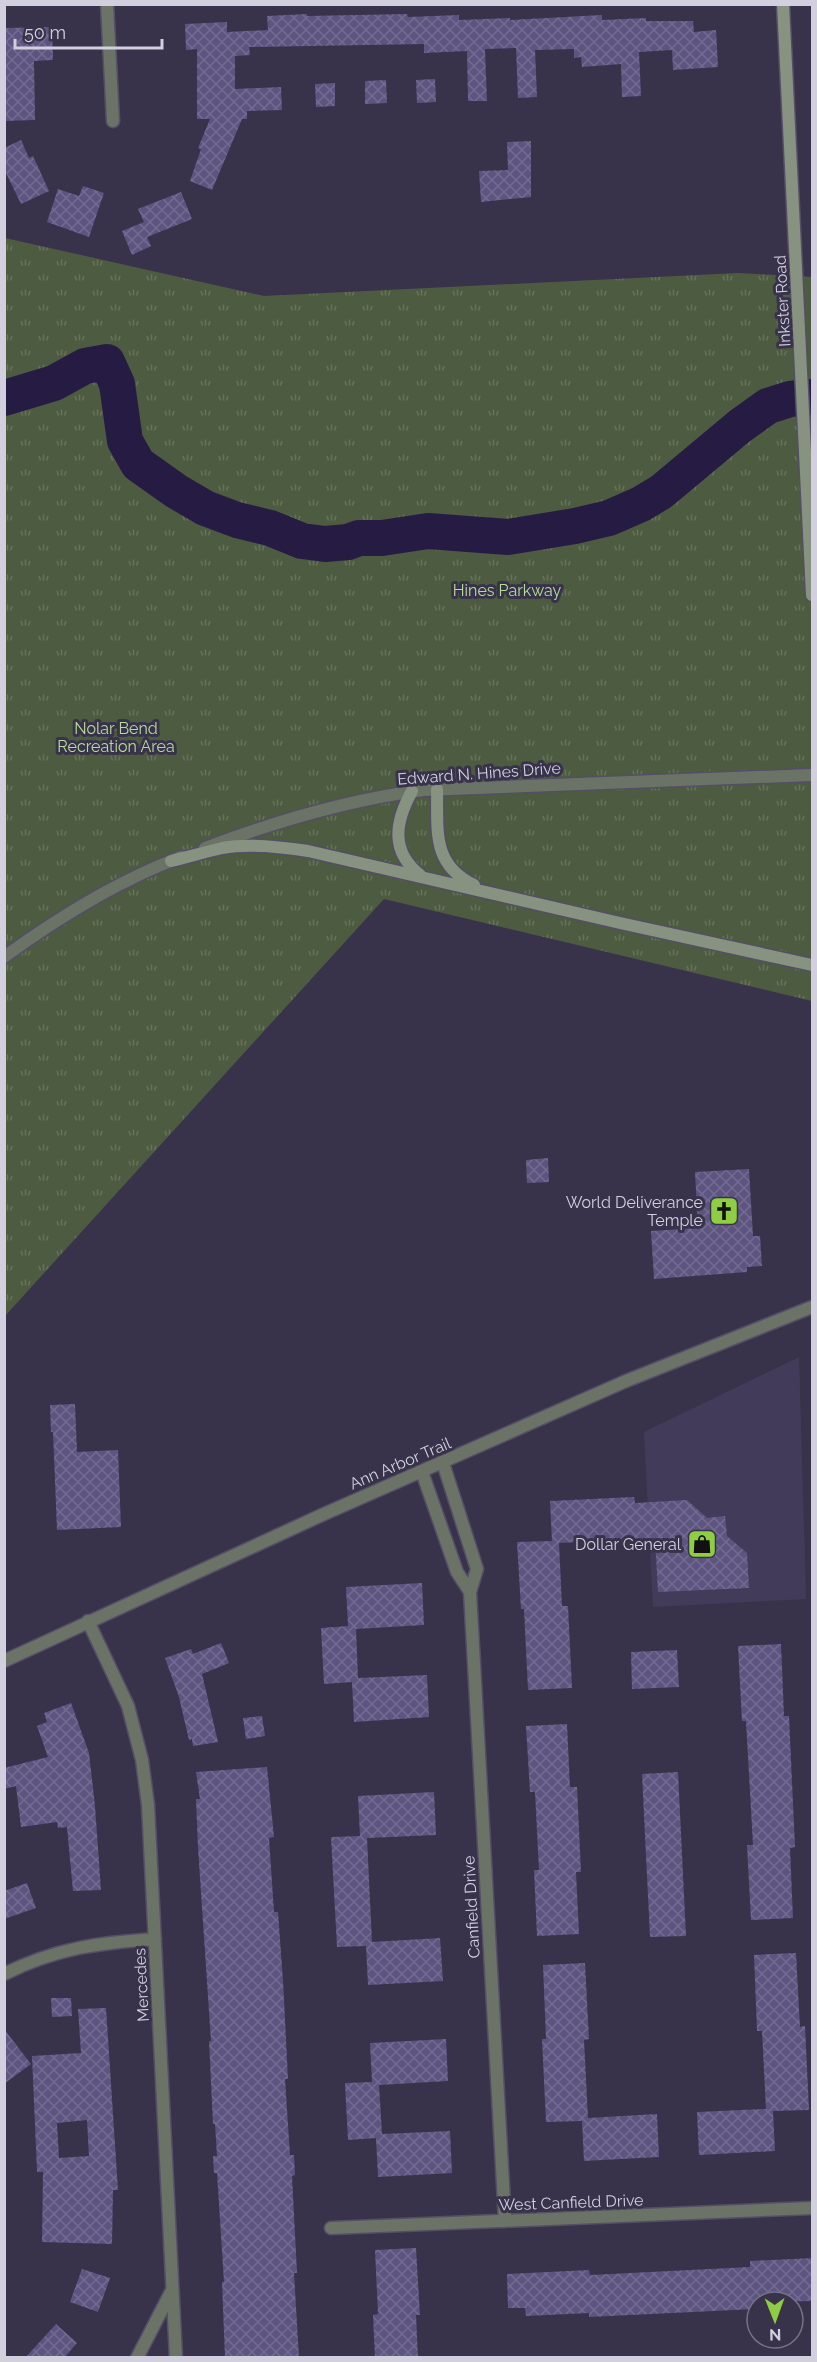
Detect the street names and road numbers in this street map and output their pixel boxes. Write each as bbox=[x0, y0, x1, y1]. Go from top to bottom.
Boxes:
street label: Inkster Road bbox=[771, 255, 794, 347]
street label: Edward N. Hines Drive bbox=[397, 758, 561, 789]
street label: Ann Arbor Trail bbox=[347, 1433, 454, 1493]
street label: Canfield Drive bbox=[459, 1855, 484, 1959]
street label: Mercedes bbox=[130, 1947, 153, 2022]
street label: West Canfield Drive bbox=[498, 2190, 644, 2215]

